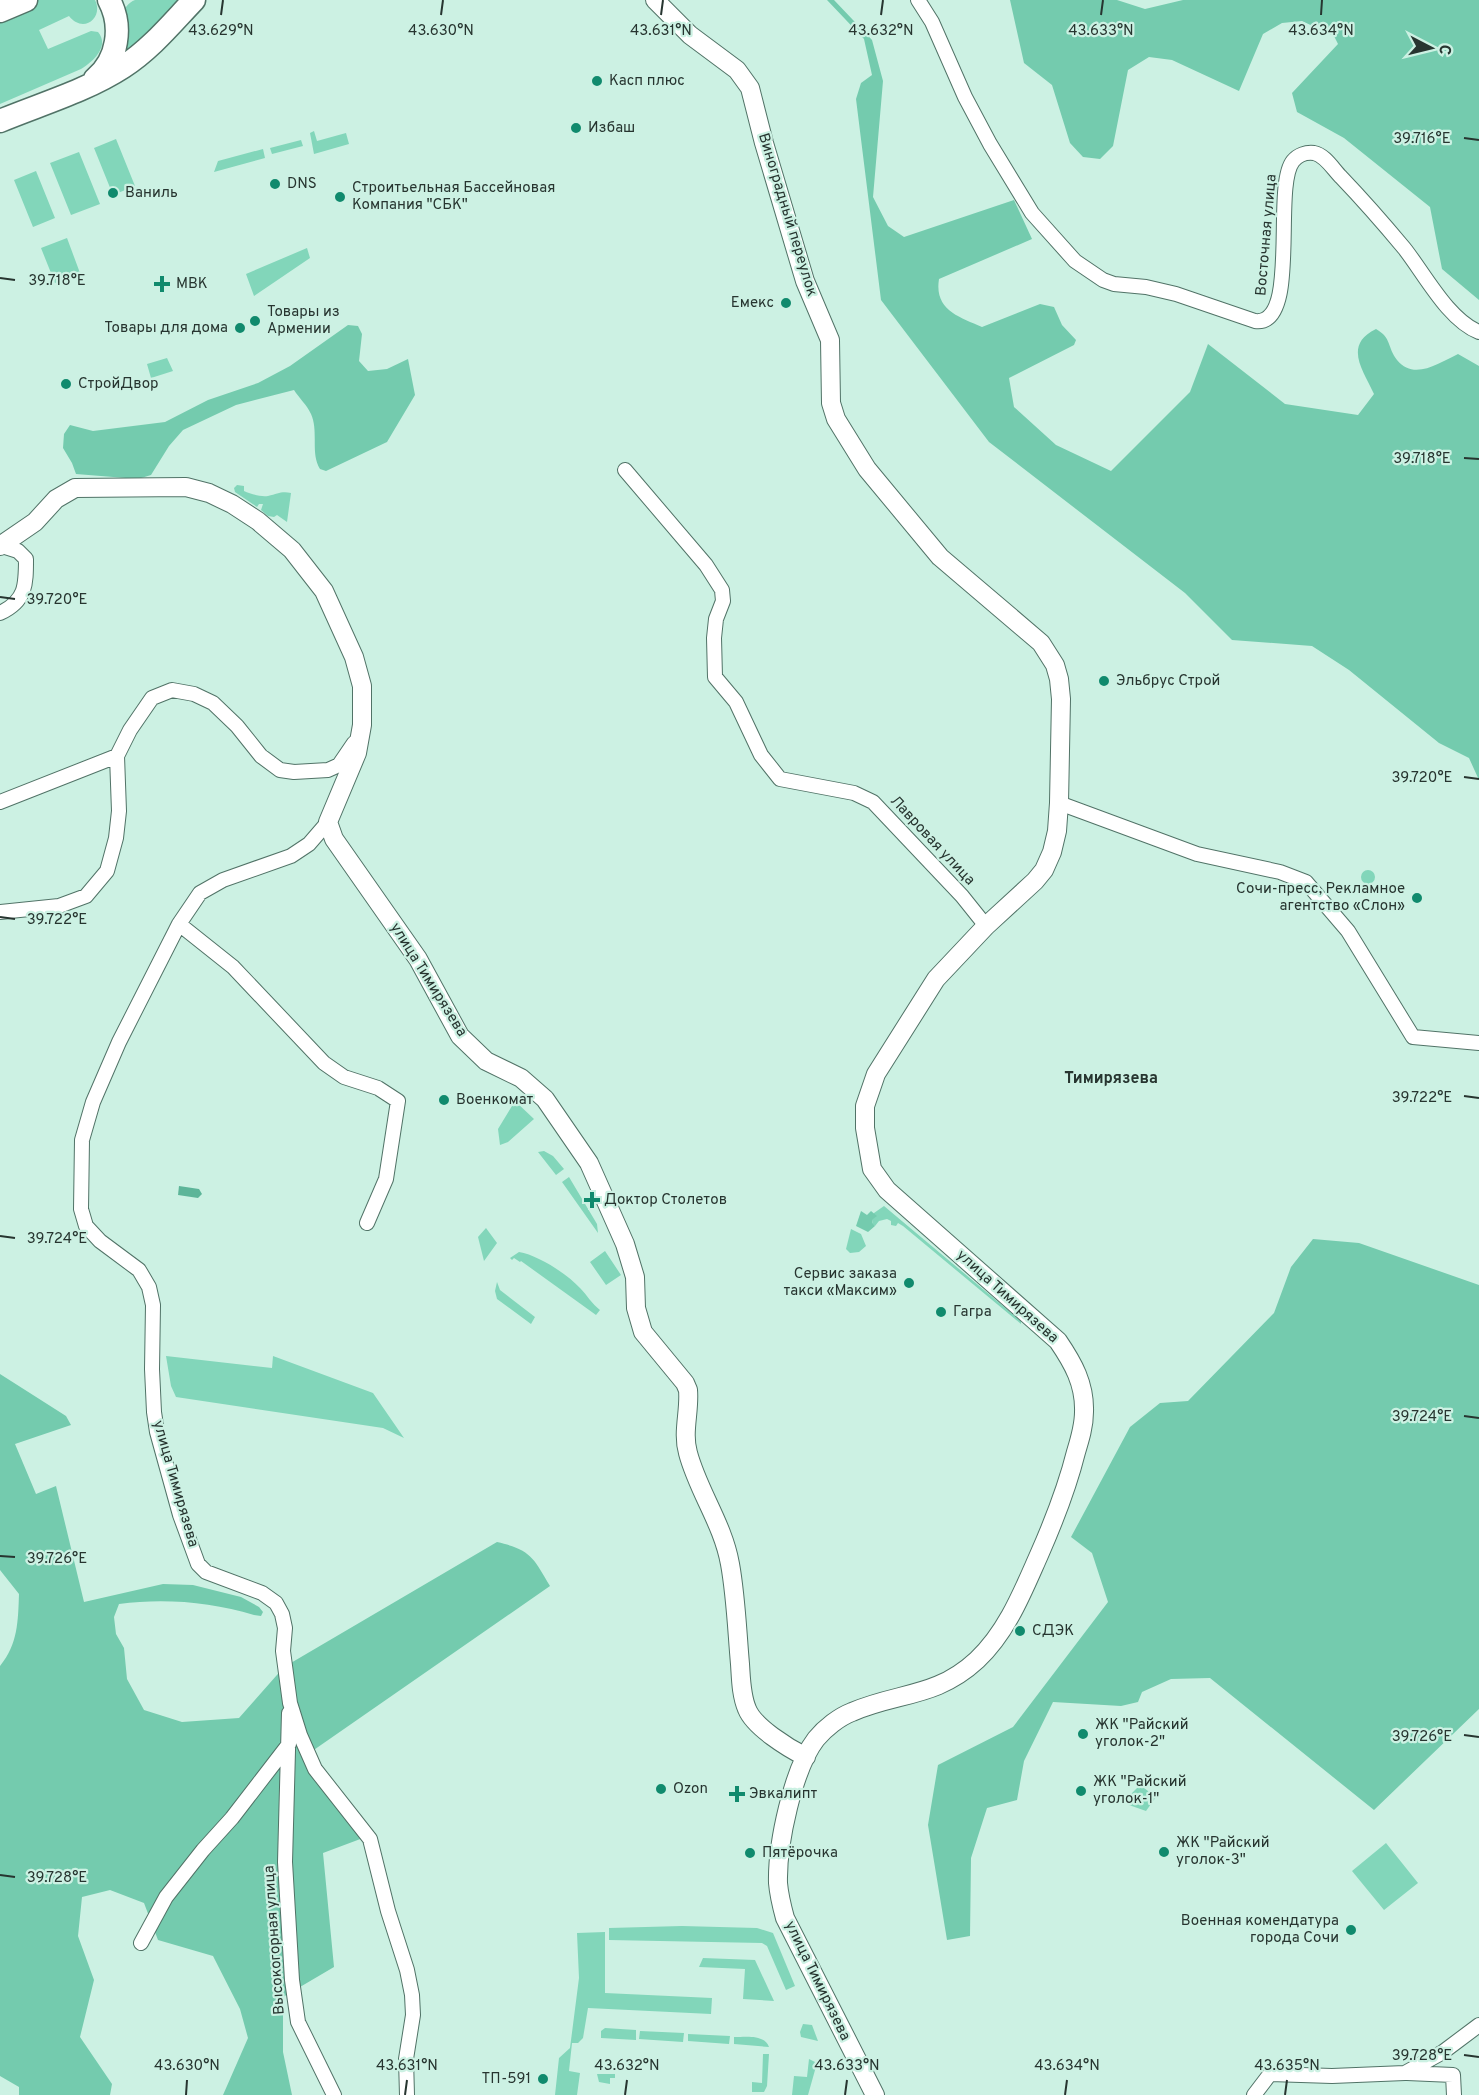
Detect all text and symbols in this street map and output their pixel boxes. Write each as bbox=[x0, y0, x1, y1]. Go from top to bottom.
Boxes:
north arrow bbox=[1401, 18, 1461, 78]
text: 43.629°N bbox=[188, 22, 254, 41]
text: 43.630°N bbox=[408, 22, 474, 41]
text: 43.631°N bbox=[630, 22, 692, 41]
text: 43.632°N bbox=[848, 22, 914, 41]
text: 43.633°N bbox=[1068, 22, 1134, 41]
text: 43.634°N bbox=[1288, 22, 1354, 41]
text: С bbox=[1433, 43, 1454, 56]
place label: Касп плюс bbox=[609, 72, 685, 91]
marker: Касп плюс bbox=[590, 74, 604, 88]
place label: Избаш bbox=[588, 119, 635, 138]
marker: Избаш bbox=[569, 121, 583, 135]
text: 39.716°E bbox=[1393, 130, 1451, 149]
street label: Виноградный переулок bbox=[753, 131, 821, 299]
street label: Восточная улица bbox=[1252, 173, 1282, 297]
place label: DNS bbox=[287, 175, 317, 194]
marker: DNS bbox=[268, 177, 282, 191]
place label: Строитьельная Бассейновая Компания "СБК" bbox=[352, 179, 556, 215]
place label: Ваниль bbox=[125, 184, 178, 203]
marker: Ваниль bbox=[106, 186, 120, 200]
marker: Строитьельная Бассейновая Компания "СБК" bbox=[333, 190, 347, 204]
text: 39.718°E bbox=[28, 272, 86, 291]
marker: МВК bbox=[153, 275, 171, 293]
place label: МВК bbox=[176, 275, 208, 294]
place label: Емекс bbox=[731, 294, 774, 313]
marker: Емекс bbox=[779, 296, 793, 310]
place label: Товары из Армении bbox=[267, 303, 340, 339]
marker: Товары из Армении bbox=[248, 314, 262, 328]
place label: Товары для дома bbox=[104, 319, 228, 338]
marker: Товары для дома bbox=[233, 321, 247, 335]
place label: СтройДвор bbox=[78, 375, 159, 394]
marker: СтройДвор bbox=[59, 377, 73, 391]
text: 39.718°E bbox=[1393, 450, 1451, 469]
text: 39.720°E bbox=[26, 591, 88, 610]
place label: Эльбрус Строй bbox=[1116, 672, 1220, 691]
marker: Эльбрус Строй bbox=[1097, 674, 1111, 688]
text: 39.720°E bbox=[1391, 769, 1453, 788]
street label: Лавровая улица bbox=[885, 792, 979, 890]
place label: Сочи-пресс, Рекламное агентство «Слон» bbox=[1236, 880, 1405, 916]
marker: Сочи-пресс, Рекламное агентство «Слон» bbox=[1410, 891, 1424, 905]
text: 39.722°E bbox=[27, 911, 87, 930]
street label: улица Тимирязева bbox=[385, 919, 471, 1041]
district label: Тимирязева bbox=[1064, 1069, 1158, 1089]
text: 39.722°E bbox=[1392, 1089, 1452, 1108]
place label: Военкомат bbox=[456, 1091, 534, 1110]
marker: Военкомат bbox=[437, 1093, 451, 1107]
place label: Доктор Столетов bbox=[604, 1191, 727, 1210]
marker: Доктор Столетов bbox=[585, 1193, 599, 1207]
text: 39.724°E bbox=[27, 1230, 87, 1249]
street label: улица Тимирязева bbox=[952, 1246, 1062, 1348]
place label: Сервис заказа такси «Максим» bbox=[783, 1265, 897, 1301]
marker: Сервис заказа такси «Максим» bbox=[902, 1276, 916, 1290]
place label: Гагра bbox=[953, 1303, 992, 1322]
marker: Гагра bbox=[934, 1305, 948, 1319]
text: 39.724°E bbox=[1392, 1408, 1452, 1427]
street label: улица Тимирязева bbox=[148, 1419, 202, 1549]
text: 39.726°E bbox=[27, 1550, 87, 1569]
place label: СДЭК bbox=[1032, 1622, 1074, 1641]
marker: СДЭК bbox=[1013, 1624, 1027, 1638]
place label: ЖК "Райский уголок-2" bbox=[1095, 1716, 1189, 1752]
marker: ЖК "Райский уголок-2" bbox=[1076, 1727, 1090, 1741]
text: 39.726°E bbox=[1392, 1728, 1452, 1747]
place label: ЖК "Райский уголок-1" bbox=[1093, 1773, 1187, 1809]
place label: Ozon bbox=[673, 1780, 708, 1799]
marker: Ozon bbox=[654, 1782, 668, 1796]
marker: ЖК "Райский уголок-1" bbox=[1074, 1784, 1088, 1798]
place label: Эвкалипт bbox=[749, 1785, 818, 1804]
marker: Эвкалипт bbox=[730, 1787, 744, 1801]
place label: ЖК "Райский уголок-3" bbox=[1176, 1834, 1270, 1870]
place label: Пятёрочка bbox=[762, 1844, 838, 1863]
marker: ЖК "Райский уголок-3" bbox=[1157, 1845, 1171, 1859]
marker: Пятёрочка bbox=[743, 1846, 757, 1860]
street label: Высокогорная улица bbox=[260, 1865, 290, 2015]
text: 39.728°E bbox=[27, 1869, 87, 1888]
place label: Военная комендатура города Сочи bbox=[1181, 1912, 1339, 1948]
street label: улица Тимирязева bbox=[780, 1918, 854, 2044]
marker: Военная комендатура города Сочи bbox=[1344, 1923, 1358, 1937]
text: 39.728°E bbox=[1392, 2047, 1452, 2066]
text: 43.630°N bbox=[154, 2057, 220, 2076]
text: 43.631°N bbox=[376, 2057, 438, 2076]
text: 43.632°N bbox=[594, 2057, 660, 2076]
text: 43.633°N bbox=[814, 2057, 880, 2076]
text: 43.634°N bbox=[1034, 2057, 1100, 2076]
text: 43.635°N bbox=[1254, 2057, 1320, 2076]
place label: ТП-591 bbox=[482, 2070, 531, 2089]
marker: ТП-591 bbox=[536, 2072, 550, 2086]

